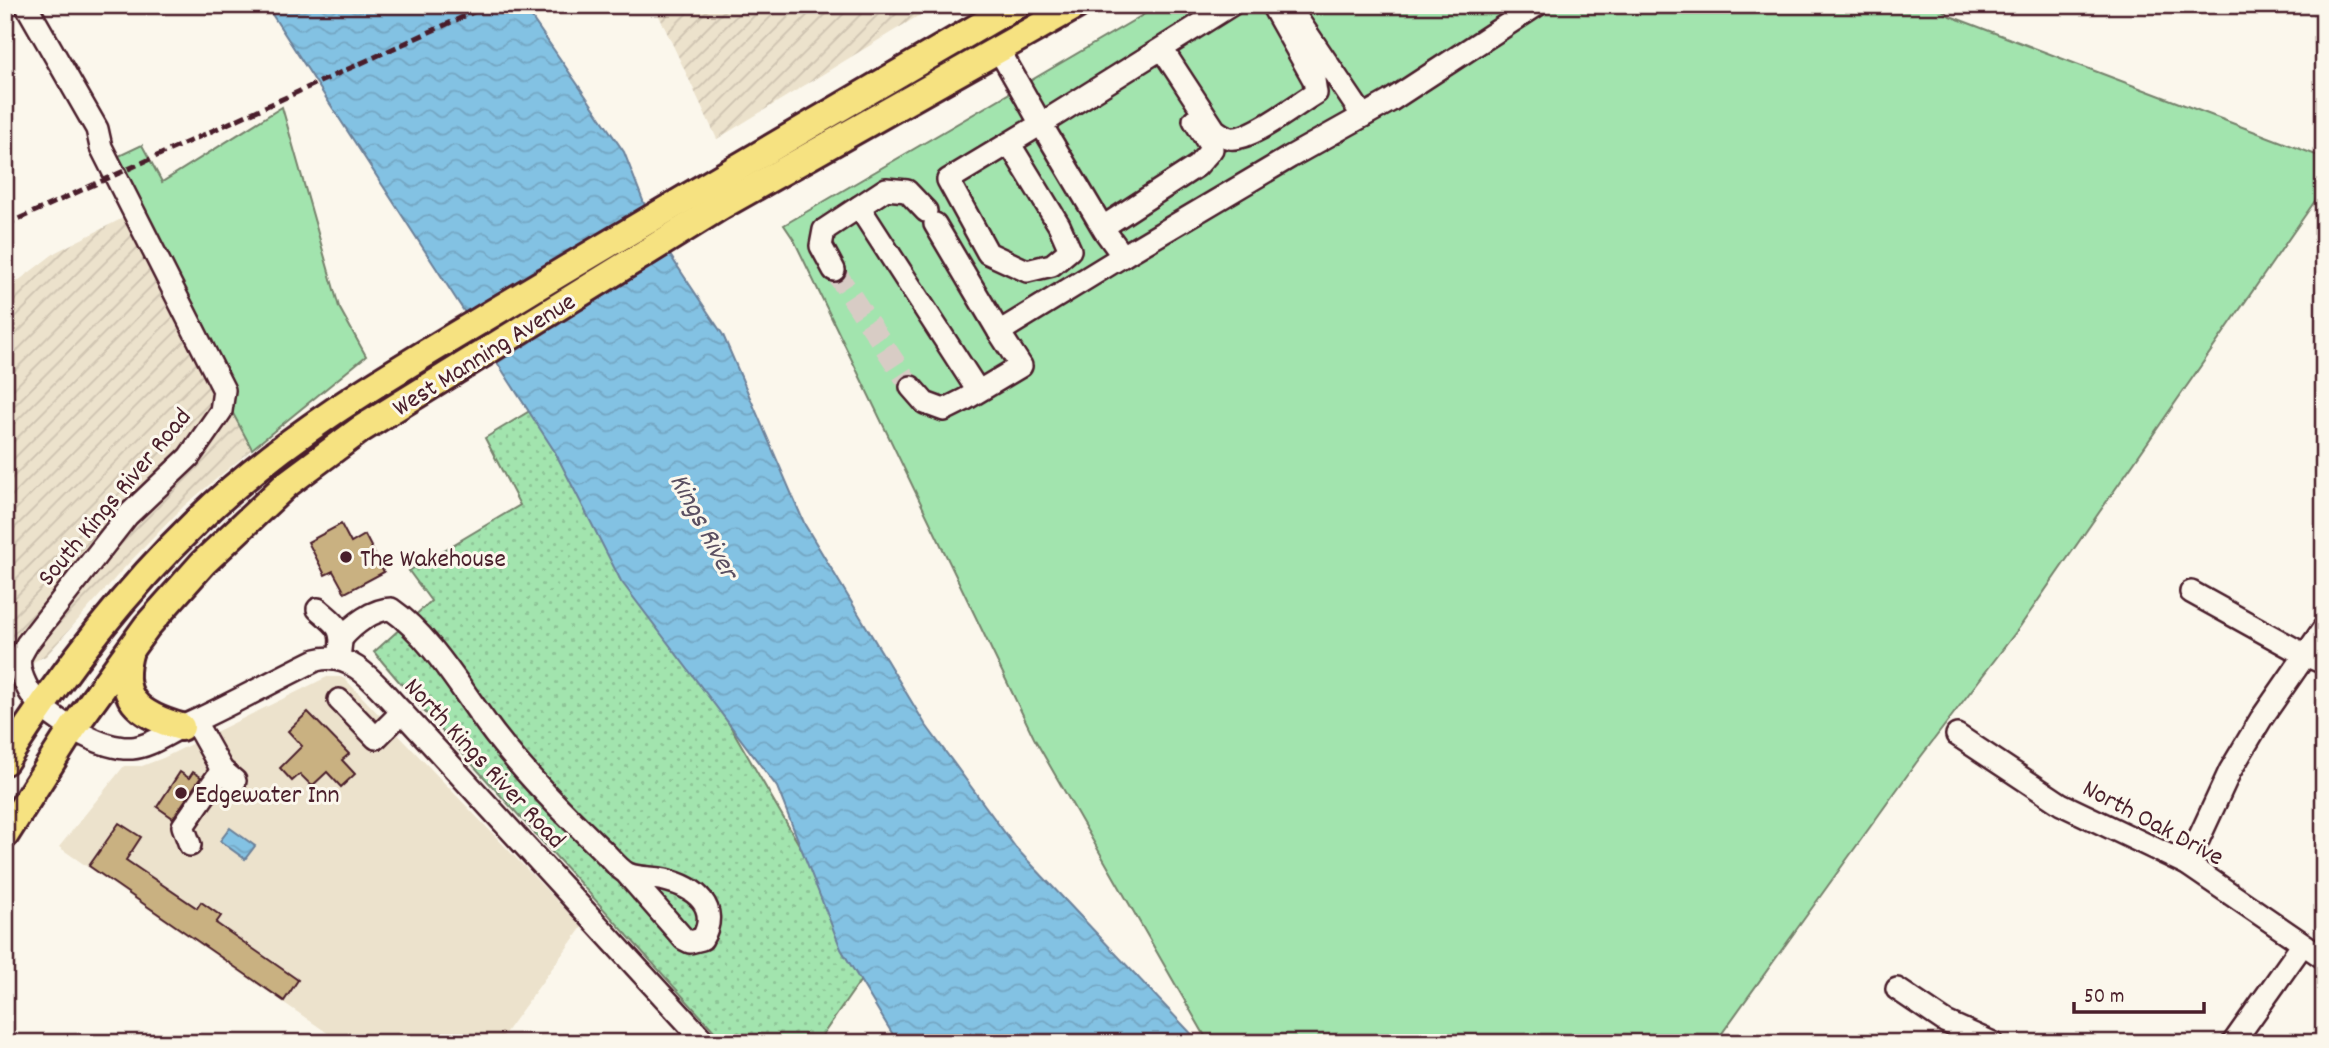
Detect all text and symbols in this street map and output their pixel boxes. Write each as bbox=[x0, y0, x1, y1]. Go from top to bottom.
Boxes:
street label: West Manning Avenue bbox=[386, 285, 584, 427]
street label: South Kings River Road bbox=[30, 401, 201, 595]
water label: Kings River bbox=[657, 467, 748, 591]
place label: The Wakehouse bbox=[360, 542, 506, 579]
marker: The Wakehouse bbox=[338, 549, 354, 565]
street label: North Kings River Road bbox=[394, 670, 573, 858]
street label: North Oak Drive bbox=[2075, 771, 2230, 877]
place label: Edgewater Inn bbox=[195, 778, 339, 815]
marker: Edgewater Inn bbox=[173, 785, 189, 801]
scale bar bbox=[2074, 971, 2203, 1015]
text: 50 m bbox=[2084, 983, 2124, 1013]

